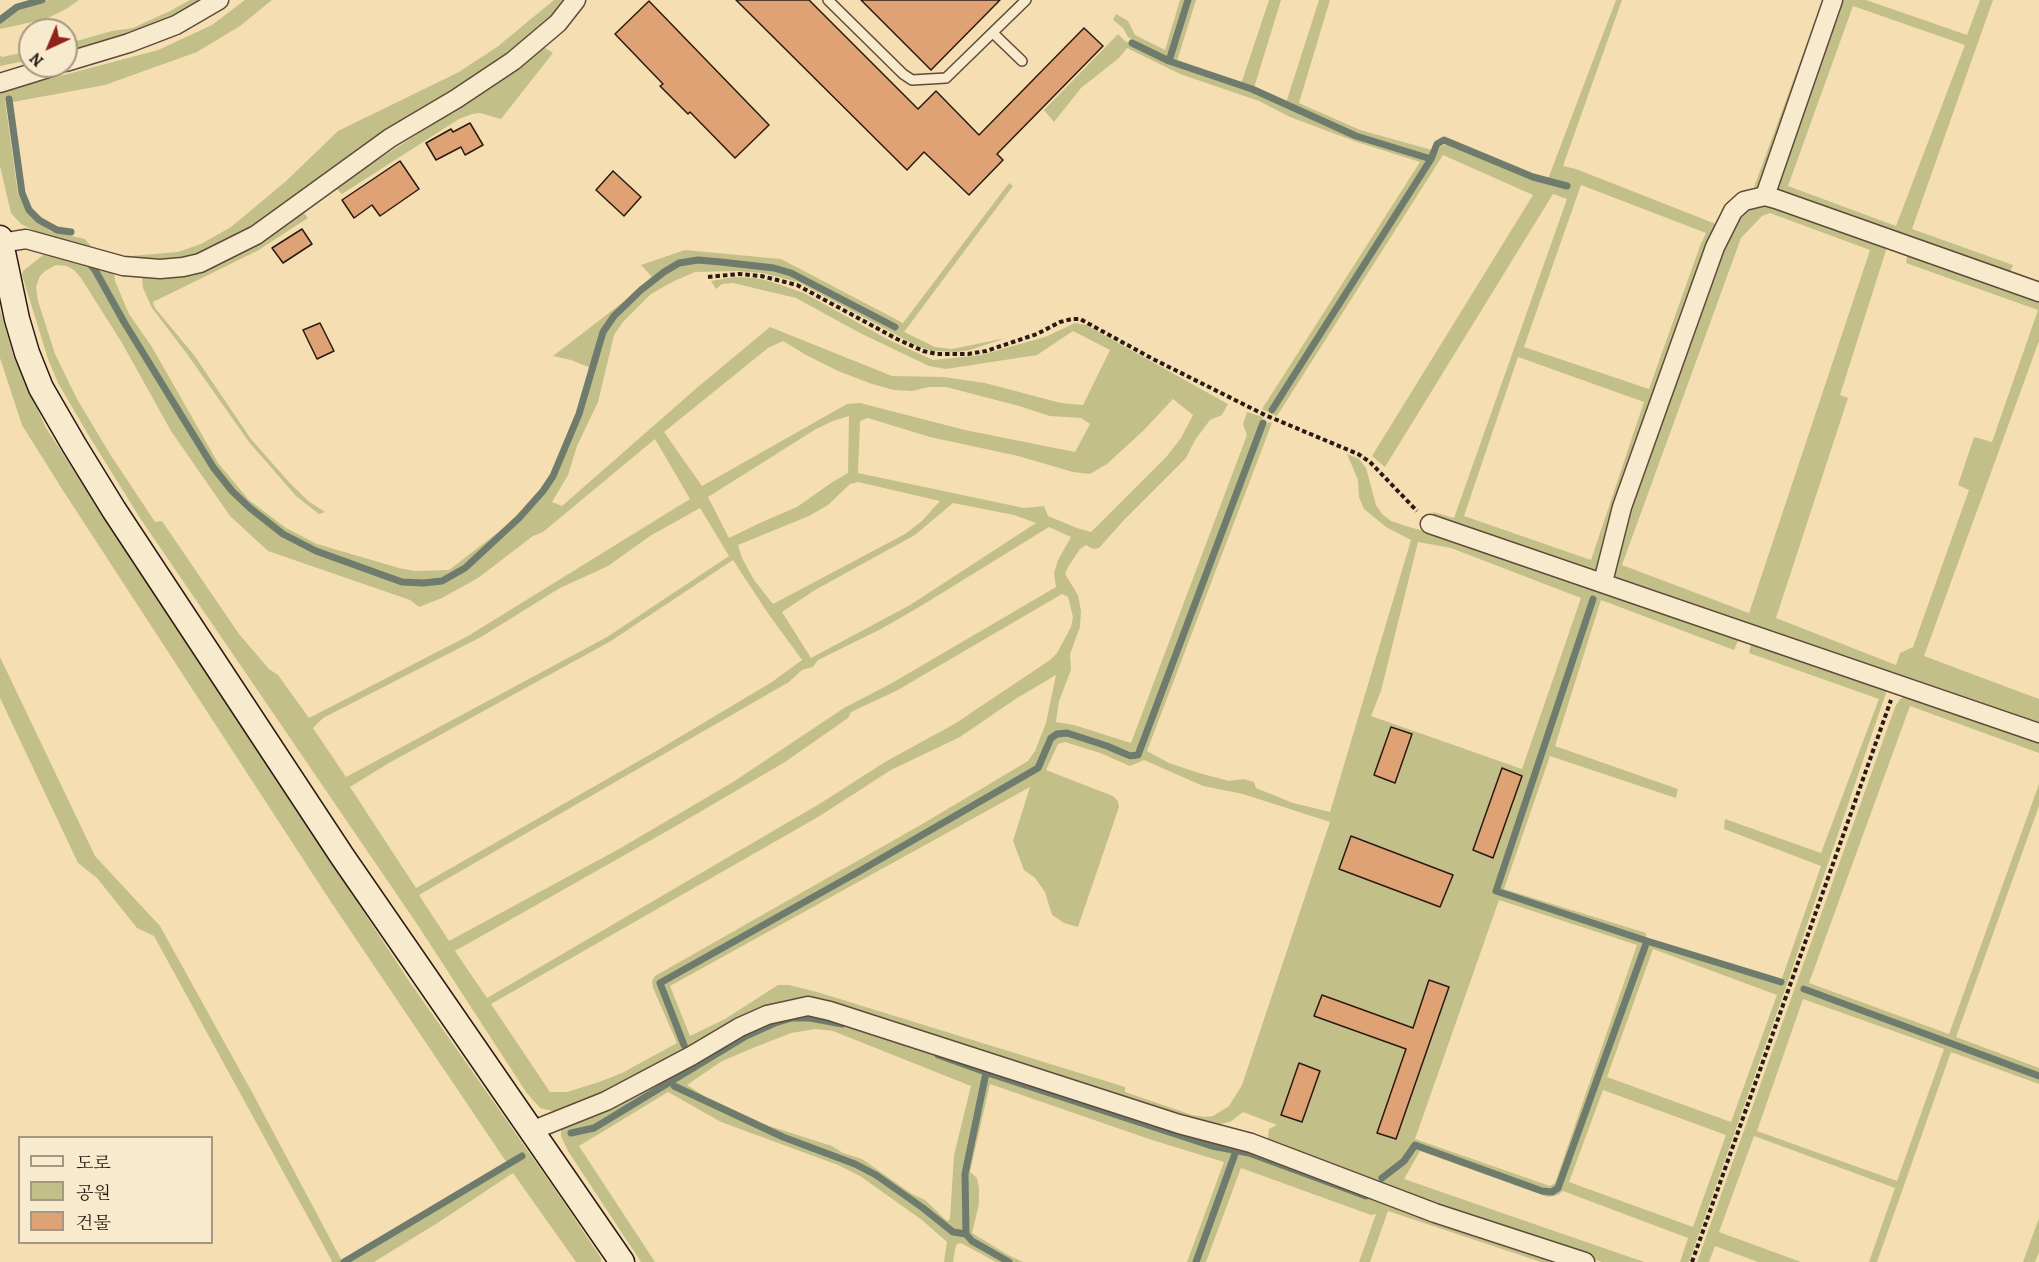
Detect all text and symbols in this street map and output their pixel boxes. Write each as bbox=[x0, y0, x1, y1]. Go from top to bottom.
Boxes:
north arrow bbox=[18, 18, 78, 78]
text: N bbox=[25, 48, 49, 71]
legend bbox=[18, 1136, 213, 1244]
text: 도로 bbox=[76, 1151, 111, 1175]
text: 공원 bbox=[76, 1181, 111, 1205]
text: 건물 bbox=[76, 1211, 111, 1235]

